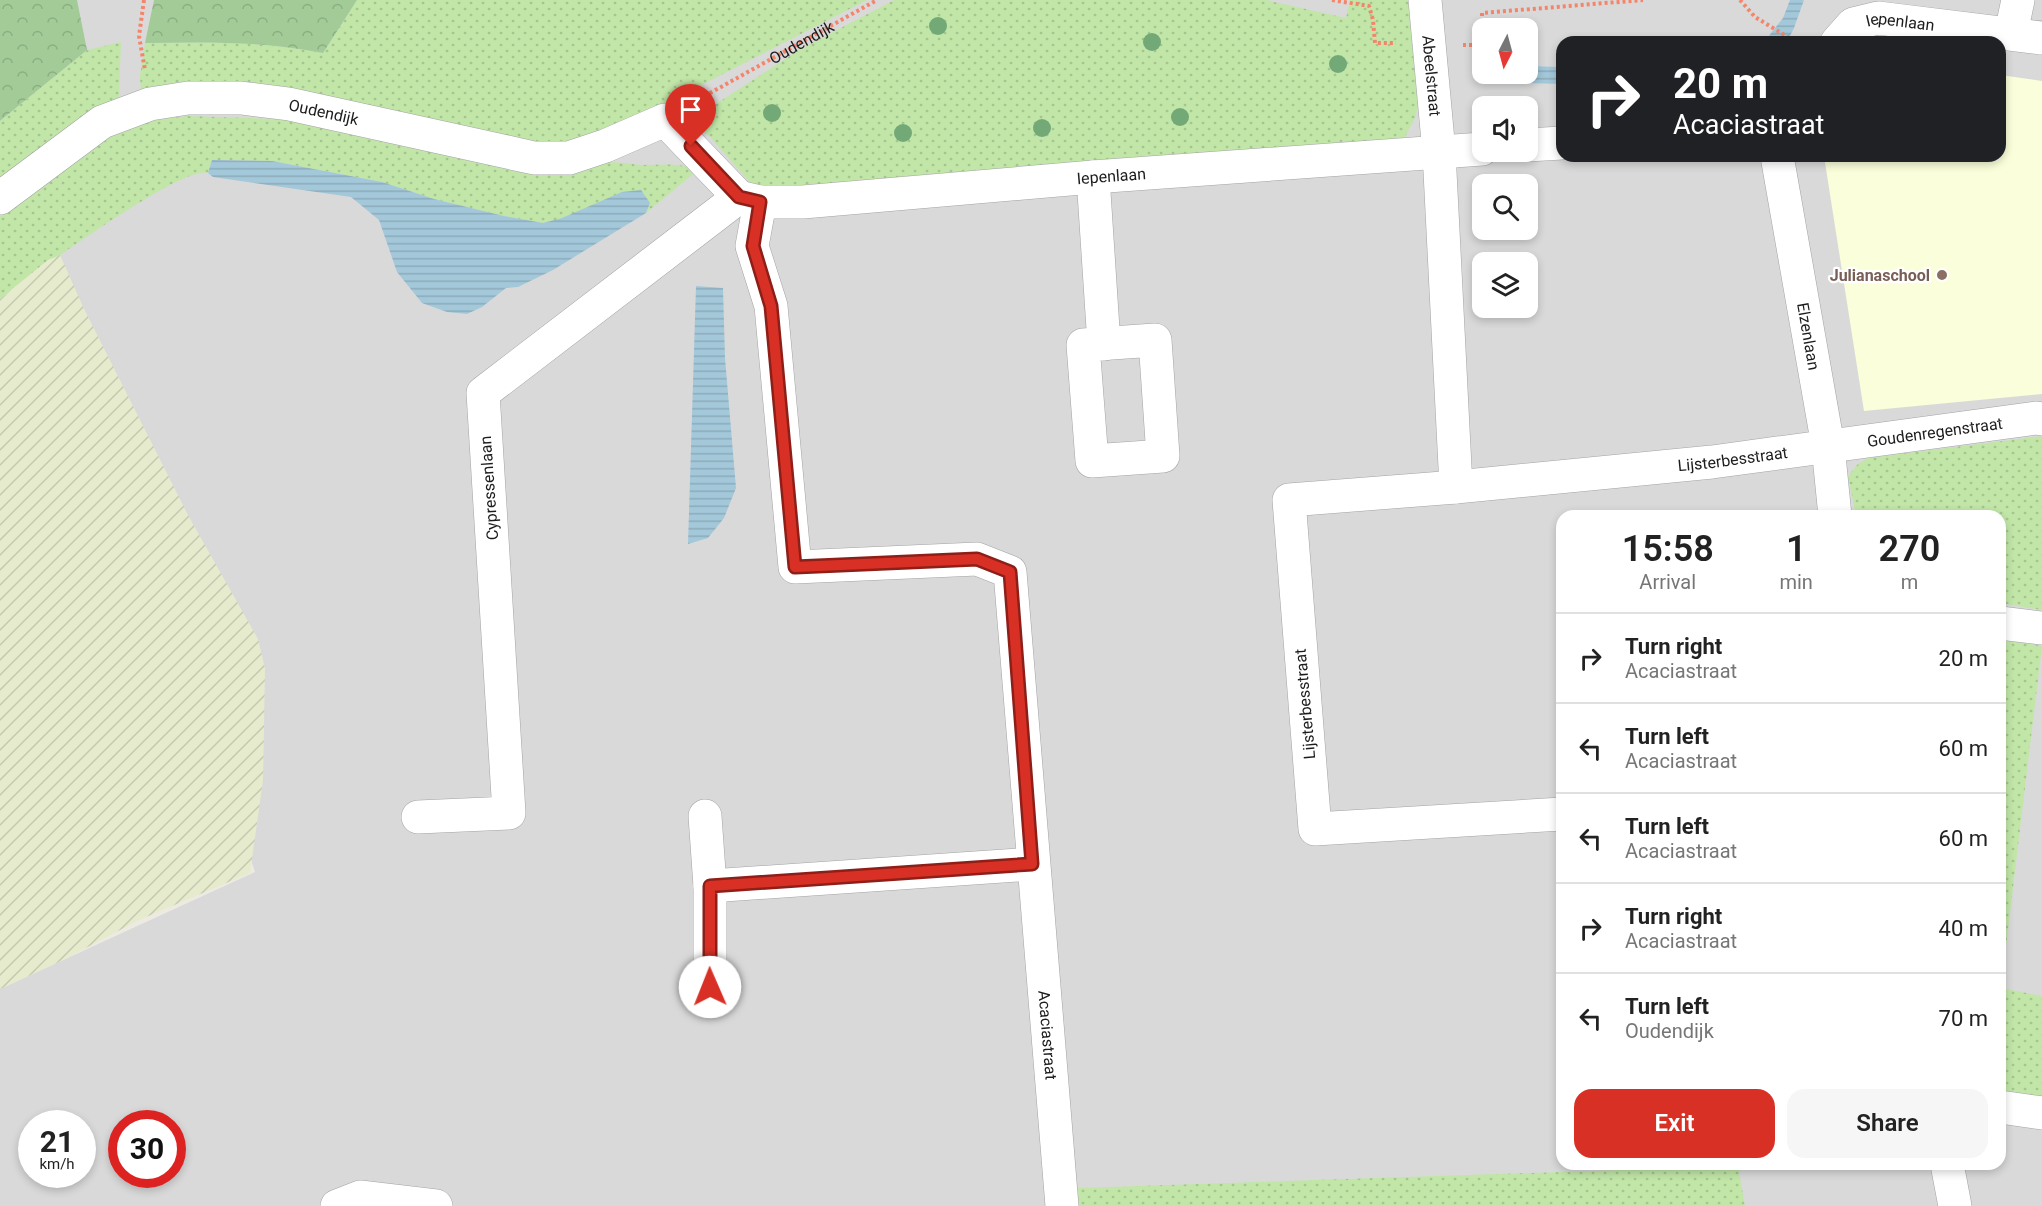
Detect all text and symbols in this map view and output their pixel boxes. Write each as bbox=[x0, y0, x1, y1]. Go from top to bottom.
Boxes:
street label: Iepenlaan bbox=[1864, 9, 1936, 34]
street label: Oudendijk bbox=[766, 16, 838, 68]
north arrow bbox=[1472, 18, 1538, 84]
map controls bbox=[1472, 18, 1538, 318]
street label: Abeelstraat bbox=[1419, 34, 1445, 117]
text: 20 m bbox=[1673, 59, 1768, 108]
icon: right bbox=[1574, 60, 1652, 138]
pin bbox=[665, 84, 716, 146]
icon: arrive bbox=[674, 93, 707, 126]
street label: Oudendijk bbox=[287, 95, 361, 129]
button: sound bbox=[1472, 96, 1538, 162]
text: Acaciastraat bbox=[1673, 109, 1824, 141]
street label: Iepenlaan bbox=[1076, 164, 1147, 188]
button: search bbox=[1472, 174, 1538, 240]
button: layers bbox=[1472, 252, 1538, 318]
place label: Julianaschool bbox=[1830, 266, 1930, 285]
marker: Julianaschool bbox=[1935, 268, 1949, 282]
street label: Elzenlaan bbox=[1793, 301, 1824, 371]
street label: Goudenregenstraat bbox=[1866, 413, 2004, 450]
street label: Cypressenlaan bbox=[476, 435, 502, 541]
street label: Lijsterbesstraat bbox=[1677, 442, 1789, 475]
text: 15:58 bbox=[1622, 528, 1714, 570]
text: 1 bbox=[1786, 528, 1806, 570]
text: 270 bbox=[1879, 528, 1940, 570]
text: Arrival bbox=[1639, 570, 1696, 594]
text: min bbox=[1779, 570, 1813, 594]
text: m bbox=[1901, 570, 1918, 594]
text: Turn right bbox=[1625, 634, 1722, 659]
icon: right bbox=[1574, 642, 1607, 675]
text: 20 m bbox=[1939, 646, 1988, 671]
street label: Lijsterbesstraat bbox=[1291, 648, 1319, 760]
text: Acaciastraat bbox=[1625, 659, 1737, 683]
text: Turn left bbox=[1625, 724, 1709, 749]
icon: left bbox=[1574, 732, 1607, 765]
text: 60 m bbox=[1939, 736, 1988, 761]
text: Acaciastraat bbox=[1625, 749, 1737, 773]
text: Turn left bbox=[1625, 814, 1709, 839]
icon: left bbox=[1574, 822, 1607, 855]
text: 60 m bbox=[1939, 826, 1988, 851]
text: Acaciastraat bbox=[1625, 839, 1737, 863]
text: Turn right bbox=[1625, 904, 1722, 929]
icon: right bbox=[1574, 912, 1607, 945]
text: 40 m bbox=[1939, 916, 1988, 941]
text: Acaciastraat bbox=[1625, 929, 1737, 953]
position arrow bbox=[678, 955, 742, 1019]
street label: Acaciastraat bbox=[1035, 990, 1061, 1081]
text: Turn left bbox=[1625, 994, 1709, 1019]
icon: left bbox=[1574, 1002, 1607, 1035]
text: 70 m bbox=[1939, 1006, 1988, 1031]
text: Oudendijk bbox=[1625, 1019, 1714, 1043]
button: Exit bbox=[1574, 1089, 1775, 1158]
button: Share bbox=[1787, 1089, 1988, 1158]
speed limit sign: 30 bbox=[108, 1110, 186, 1188]
text: 21 bbox=[40, 1124, 74, 1159]
text: km/h bbox=[39, 1155, 75, 1173]

